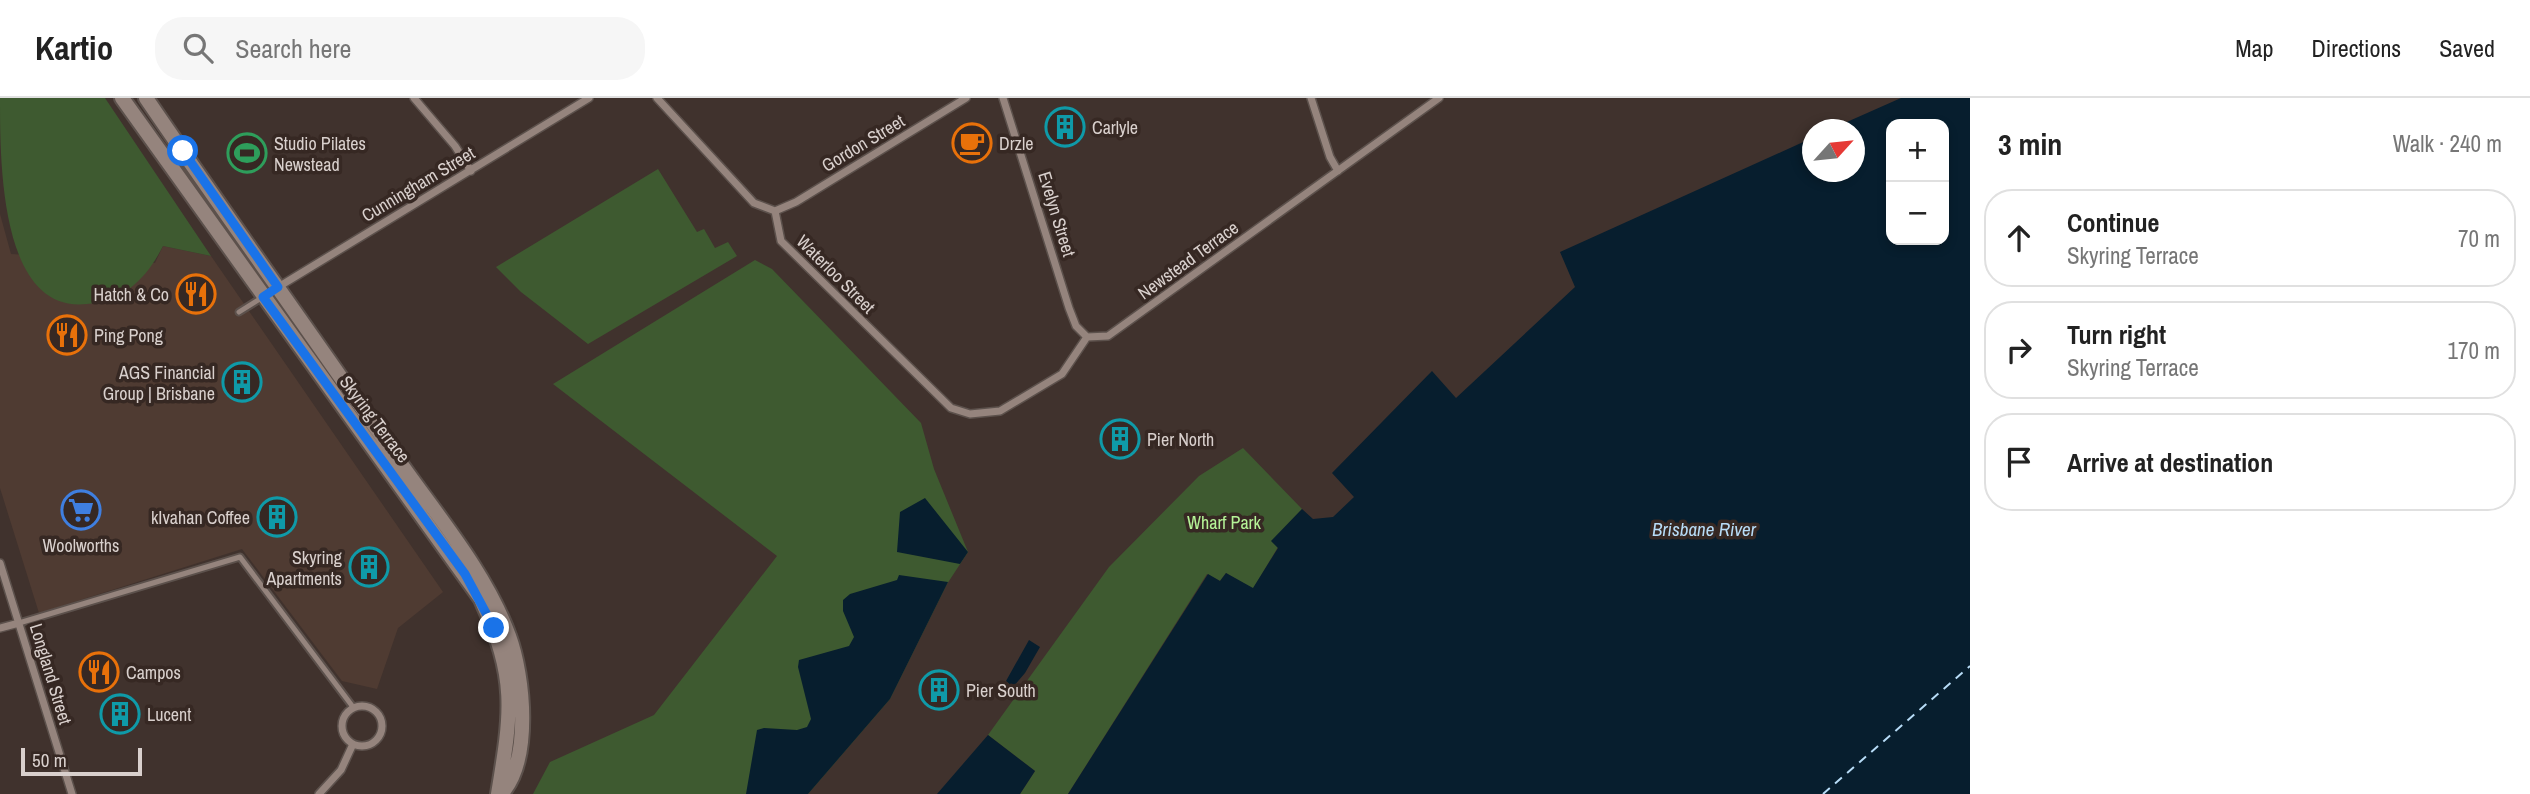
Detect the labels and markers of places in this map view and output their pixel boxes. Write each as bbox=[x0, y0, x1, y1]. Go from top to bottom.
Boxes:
building icon: Carlyle bbox=[1044, 106, 1086, 148]
place label: Carlyle bbox=[1092, 115, 1138, 140]
cafe icon: Drzle bbox=[951, 122, 993, 164]
place label: Studio Pilates Newstead bbox=[274, 131, 366, 177]
place label: Drzle bbox=[999, 131, 1033, 156]
sports icon: Studio Pilates Newstead bbox=[226, 132, 268, 174]
restaurant icon: Hatch & Co bbox=[175, 273, 217, 315]
place label: Hatch & Co bbox=[94, 282, 169, 307]
restaurant icon: Ping Pong bbox=[46, 314, 88, 356]
place label: Ping Pong bbox=[94, 323, 164, 348]
place label: AGS Financial Group | Brisbane bbox=[103, 360, 215, 406]
building icon: AGS Financial Group | Brisbane bbox=[221, 361, 263, 403]
building icon: Pier North bbox=[1099, 418, 1141, 460]
place label: Pier North bbox=[1147, 427, 1214, 452]
supermarket icon: Woolworths bbox=[60, 489, 102, 531]
building icon: kIvahan Coffee bbox=[256, 496, 298, 538]
place label: kIvahan Coffee bbox=[151, 505, 250, 530]
place label: Woolworths bbox=[43, 533, 119, 558]
place label: Skyring Apartments bbox=[266, 545, 343, 591]
building icon: Skyring Apartments bbox=[348, 546, 390, 588]
restaurant icon: Campos bbox=[78, 651, 120, 693]
place label: Campos bbox=[126, 660, 181, 685]
building icon: Pier South bbox=[918, 669, 960, 711]
place label: Pier South bbox=[966, 678, 1036, 703]
building icon: Lucent bbox=[99, 693, 141, 735]
place label: Lucent bbox=[147, 702, 191, 727]

